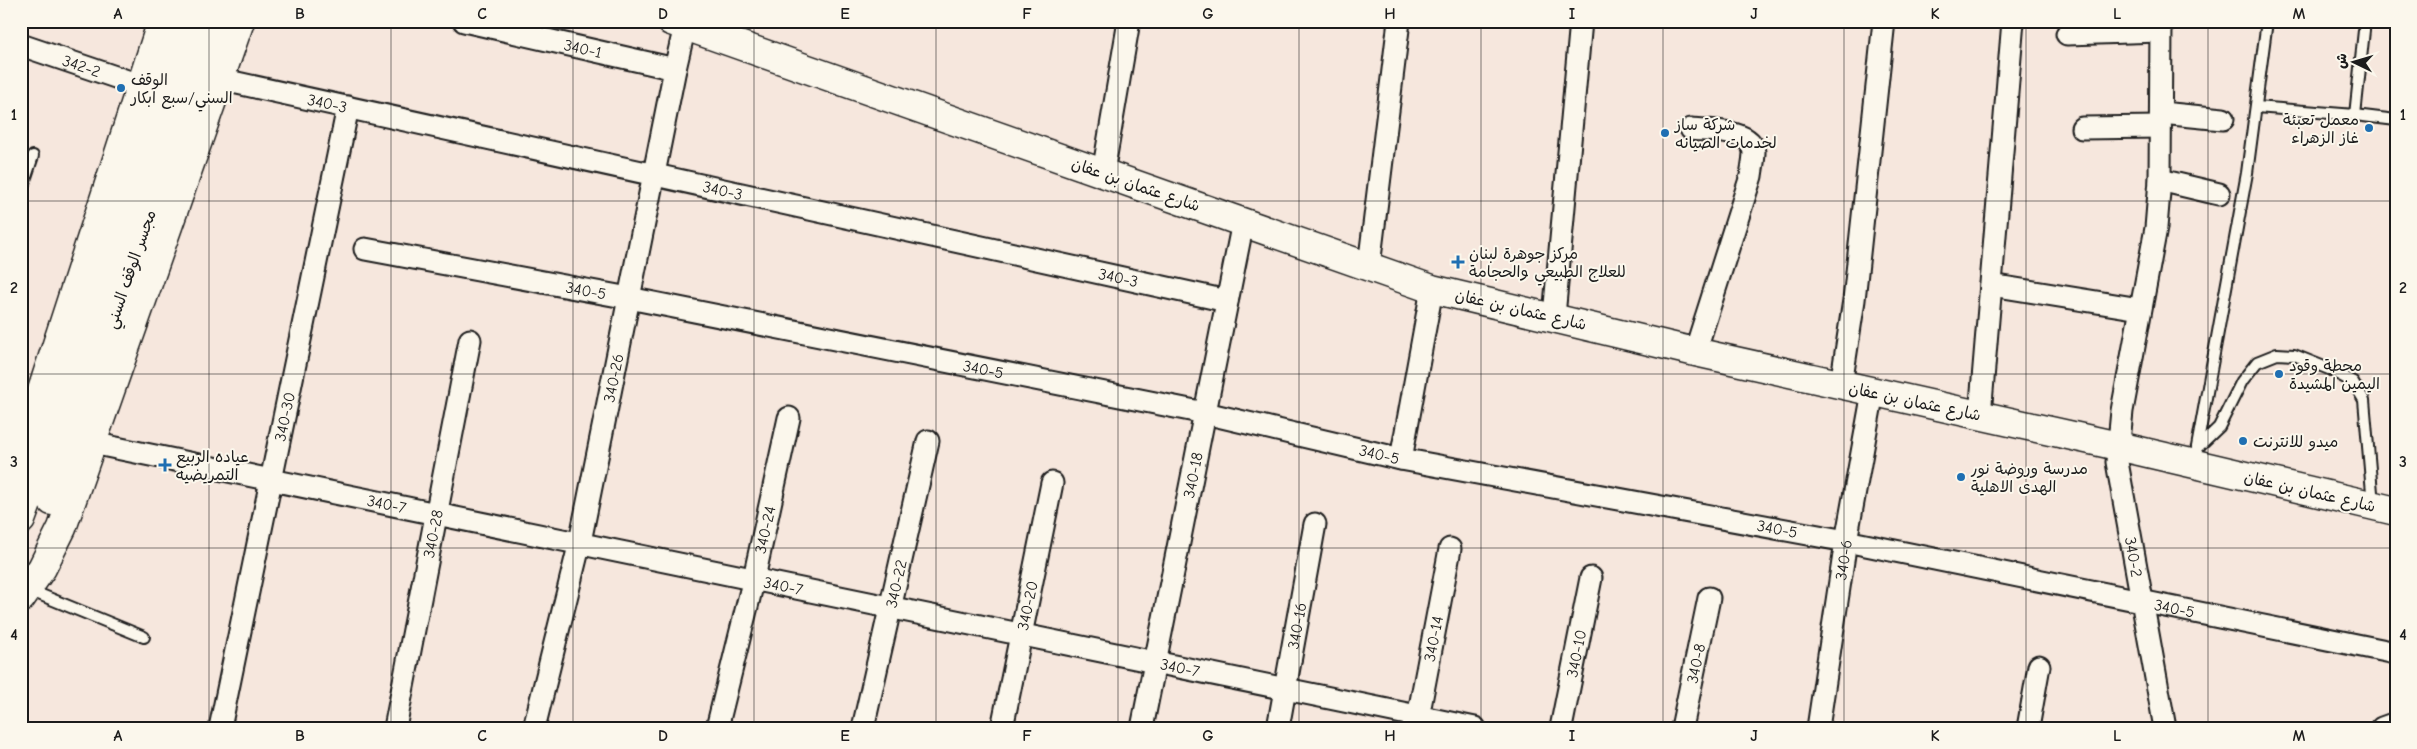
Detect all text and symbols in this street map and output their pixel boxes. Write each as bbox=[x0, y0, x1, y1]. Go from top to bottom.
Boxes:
text: A bbox=[114, 5, 123, 23]
text: B bbox=[295, 5, 305, 23]
text: C bbox=[477, 5, 487, 23]
text: D bbox=[658, 5, 668, 23]
text: E bbox=[840, 5, 850, 23]
text: F bbox=[1022, 5, 1032, 23]
text: G bbox=[1202, 5, 1214, 23]
text: H bbox=[1384, 5, 1396, 23]
text: I bbox=[1569, 5, 1575, 23]
text: J bbox=[1750, 5, 1758, 23]
text: K bbox=[1930, 5, 1940, 23]
text: L bbox=[2113, 5, 2121, 23]
text: M bbox=[2293, 5, 2306, 23]
street label: 340-1 bbox=[562, 36, 603, 62]
north arrow bbox=[2330, 38, 2380, 88]
street label: 342-2 bbox=[60, 52, 103, 81]
text: ش bbox=[2332, 52, 2351, 69]
place label: الوقف السني/سبع ابكار bbox=[129, 71, 233, 112]
marker: الوقف السني/سبع ابكار bbox=[115, 82, 127, 94]
street label: 340-3 bbox=[306, 91, 349, 117]
text: 1 bbox=[11, 106, 17, 124]
text: 1 bbox=[2400, 106, 2406, 124]
place label: معمل تعبئة غاز الزهراء bbox=[2283, 111, 2359, 147]
place label: شركة ساز لخدمات الصيانه bbox=[1673, 116, 1777, 152]
marker: معمل تعبئة غاز الزهراء bbox=[2363, 122, 2375, 134]
marker: شركة ساز لخدمات الصيانه bbox=[1659, 127, 1671, 139]
street label: شارع عثمان بن عفان bbox=[1069, 155, 1202, 217]
street label: 340-3 bbox=[701, 178, 744, 204]
street label: مجسر الوقف السني bbox=[102, 208, 164, 333]
place label: مركز جوهرة لبنان للعلاج الطبيعي والحجامة bbox=[1469, 245, 1626, 286]
marker: مركز جوهرة لبنان للعلاج الطبيعي والحجامة bbox=[1451, 255, 1465, 269]
street label: 340-3 bbox=[1097, 265, 1140, 291]
street label: 340-5 bbox=[564, 278, 608, 304]
text: 2 bbox=[10, 279, 18, 297]
text: 2 bbox=[2399, 279, 2407, 297]
street label: شارع عثمان بن عفان bbox=[1453, 286, 1588, 336]
street label: 340-26 bbox=[600, 352, 628, 404]
street label: 340-5 bbox=[962, 357, 1005, 383]
place label: محطة وقود اليمين المشيدة bbox=[2289, 357, 2380, 393]
marker: محطة وقود اليمين المشيدة bbox=[2273, 368, 2285, 380]
street label: شارع عثمان بن عفان bbox=[1847, 379, 1982, 427]
street label: 340-30 bbox=[271, 390, 299, 443]
place label: ميدو للانترنت bbox=[2253, 433, 2338, 451]
marker: ميدو للانترنت bbox=[2237, 435, 2249, 447]
street label: 340-5 bbox=[1357, 441, 1401, 468]
place label: عياده الربيع التمريضيه bbox=[176, 448, 249, 484]
street label: 340-18 bbox=[1180, 451, 1207, 500]
text: 3 bbox=[10, 453, 18, 471]
text: 3 bbox=[2399, 453, 2407, 471]
marker: عياده الربيع التمريضيه bbox=[158, 458, 172, 472]
place label: مدرسة وروضة نور الهدى الاهلية bbox=[1970, 460, 2088, 496]
street label: شارع عثمان بن عفان bbox=[2242, 468, 2377, 518]
marker: مدرسة وروضة نور الهدى الاهلية bbox=[1955, 471, 1967, 483]
street label: 340-7 bbox=[365, 492, 408, 518]
street label: 340-24 bbox=[752, 504, 779, 555]
street label: 340-28 bbox=[420, 508, 447, 559]
street label: 340-5 bbox=[1756, 517, 1799, 542]
street label: 340-2 bbox=[2121, 536, 2146, 579]
street label: 340-6 bbox=[1832, 539, 1856, 581]
street label: 340-22 bbox=[882, 558, 911, 610]
street label: 340-7 bbox=[762, 574, 805, 599]
street label: 340-20 bbox=[1014, 579, 1042, 632]
street label: 340-5 bbox=[2153, 596, 2196, 622]
street label: 340-16 bbox=[1284, 601, 1311, 651]
street label: 340-14 bbox=[1421, 614, 1447, 663]
text: 4 bbox=[10, 626, 18, 644]
text: 4 bbox=[2399, 626, 2407, 644]
street label: 340-10 bbox=[1563, 628, 1590, 679]
street label: 340-8 bbox=[1683, 642, 1709, 685]
street label: 340-7 bbox=[1159, 655, 1202, 681]
text: A bbox=[114, 727, 123, 745]
text: B bbox=[295, 727, 305, 745]
text: C bbox=[477, 727, 487, 745]
text: D bbox=[658, 727, 668, 745]
text: E bbox=[840, 727, 850, 745]
text: F bbox=[1022, 727, 1032, 745]
text: G bbox=[1202, 727, 1214, 745]
text: H bbox=[1384, 727, 1396, 745]
text: I bbox=[1569, 727, 1575, 745]
text: J bbox=[1750, 727, 1758, 745]
text: K bbox=[1930, 727, 1940, 745]
text: L bbox=[2113, 727, 2121, 745]
text: M bbox=[2293, 727, 2306, 745]

